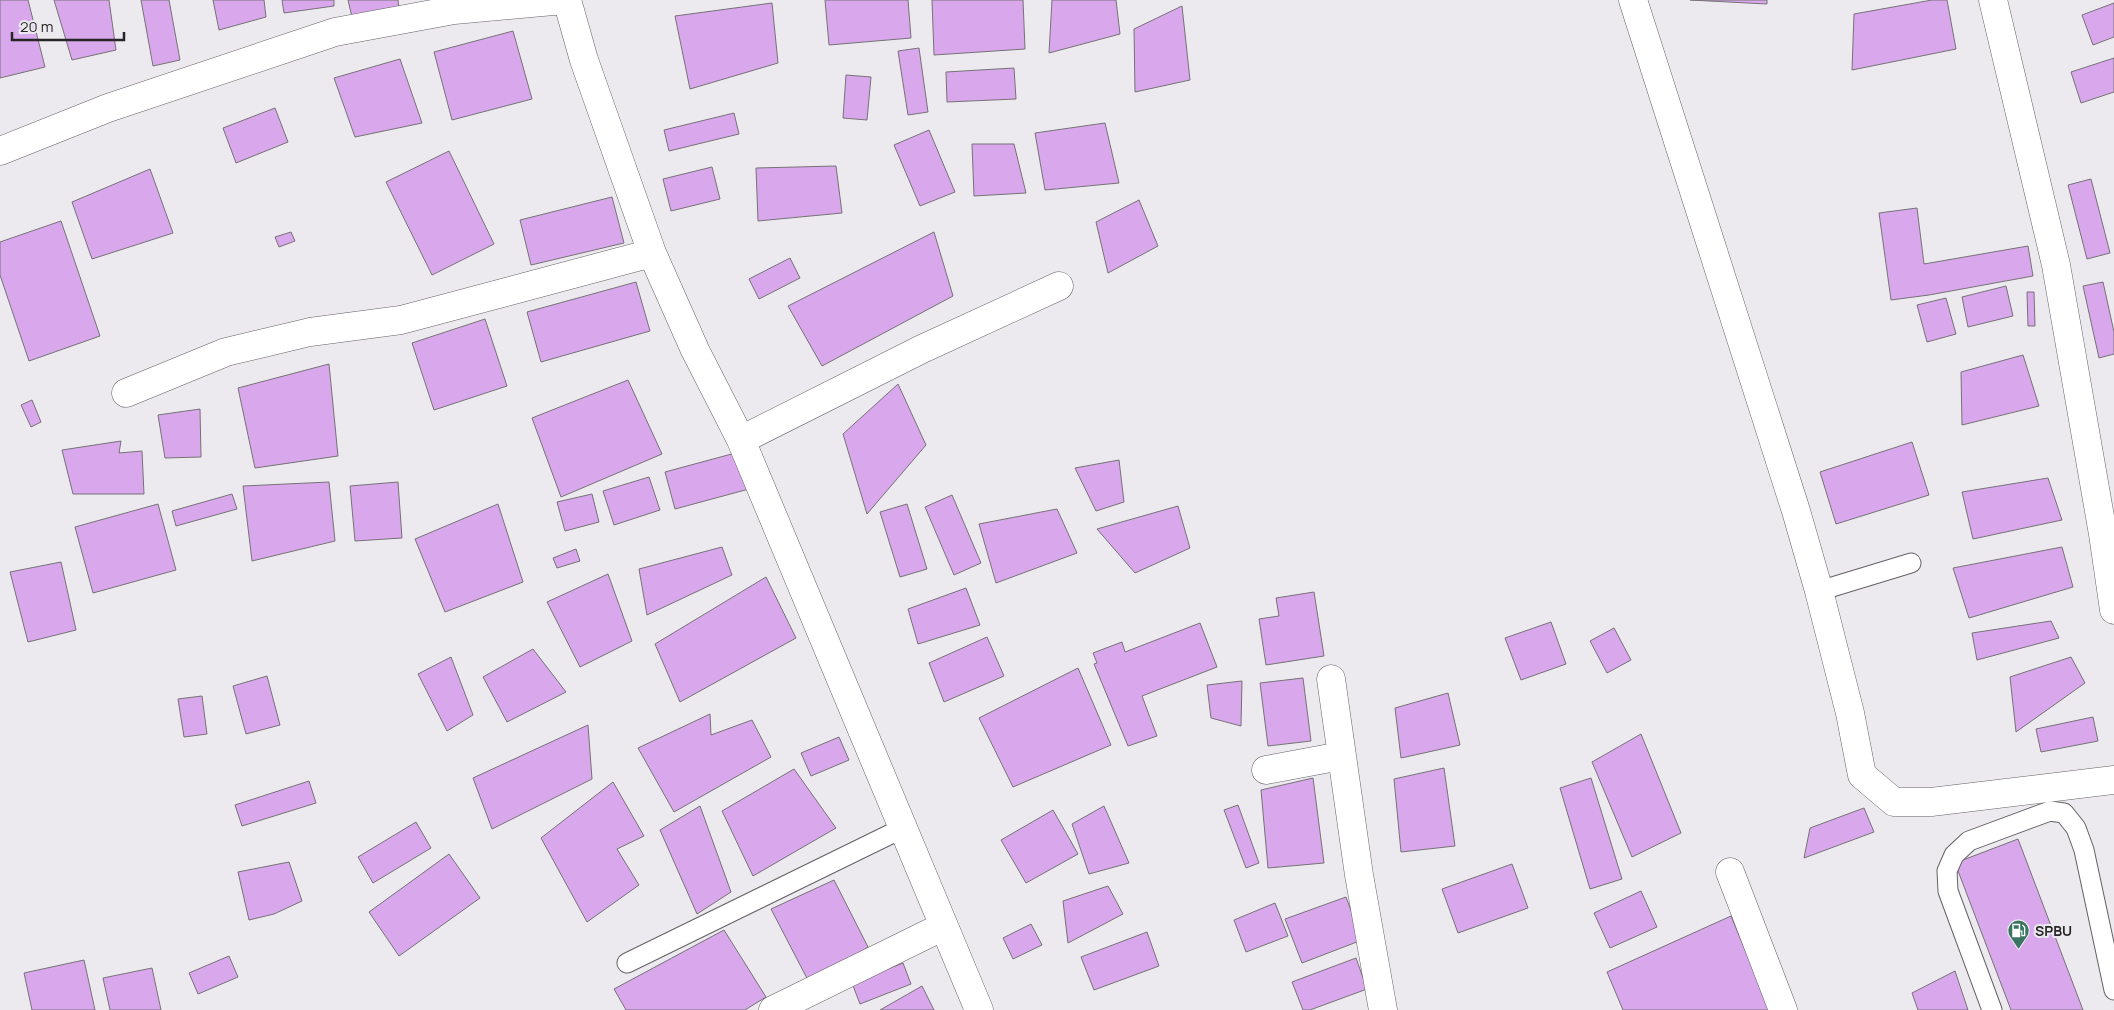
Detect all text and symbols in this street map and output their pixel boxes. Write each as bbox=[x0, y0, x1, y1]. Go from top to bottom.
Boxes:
scale bar bbox=[12, 10, 125, 42]
text: 20 m bbox=[20, 16, 53, 37]
fuel station icon: SPBU bbox=[2007, 919, 2031, 950]
place label: SPBU bbox=[2035, 921, 2072, 940]

